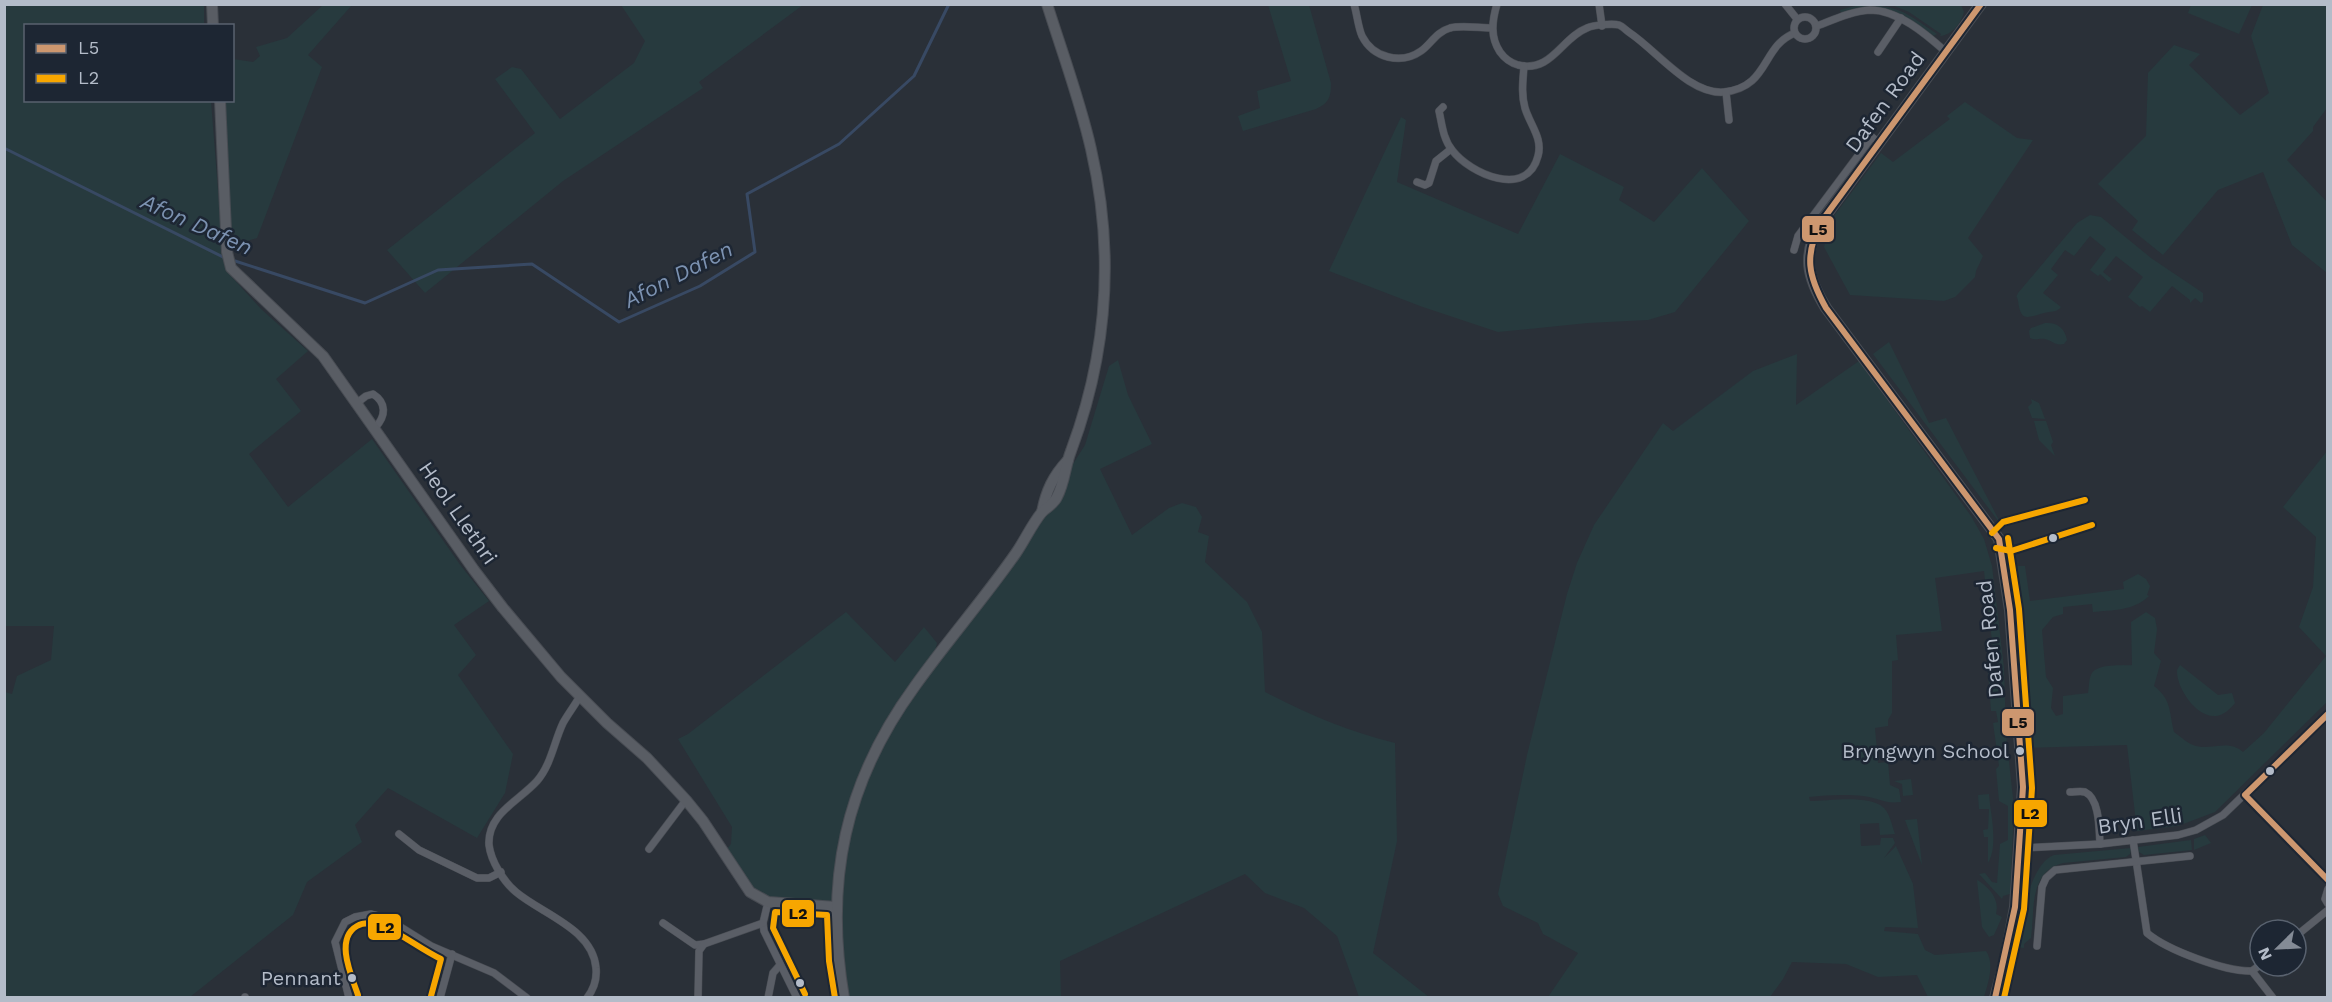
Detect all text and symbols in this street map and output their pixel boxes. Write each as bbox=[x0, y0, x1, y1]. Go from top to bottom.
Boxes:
legend bbox=[24, 24, 234, 102]
text: L5 bbox=[78, 37, 99, 58]
street label: Dafen Road bbox=[1840, 46, 1930, 157]
text: L2 bbox=[78, 67, 99, 88]
water label: Afon Dafen bbox=[136, 188, 256, 260]
line badge: L5 bbox=[1801, 215, 1835, 243]
text: L5 bbox=[1809, 220, 1827, 239]
water label: Afon Dafen bbox=[619, 236, 737, 313]
street label: Heol Llethri bbox=[414, 457, 503, 569]
unlabelled marker bbox=[2047, 532, 2059, 544]
street label: Dafen Road bbox=[1971, 579, 2008, 699]
line badge: L5 bbox=[2001, 708, 2035, 737]
text: L5 bbox=[2009, 713, 2027, 732]
place label: Bryngwyn School bbox=[1842, 739, 2009, 763]
marker: Bryngwyn School bbox=[2014, 745, 2026, 757]
unlabelled marker bbox=[2264, 765, 2276, 777]
line badge: L2 bbox=[2013, 799, 2048, 828]
street label: Bryn Elli bbox=[2096, 802, 2184, 839]
text: L2 bbox=[2020, 804, 2040, 823]
line badge: L2 bbox=[781, 899, 815, 928]
text: L2 bbox=[788, 904, 808, 923]
line badge: L2 bbox=[367, 913, 402, 941]
text: L2 bbox=[375, 918, 395, 937]
north arrow bbox=[2248, 918, 2308, 978]
text: N bbox=[2254, 945, 2276, 963]
place label: Pennant bbox=[261, 966, 342, 990]
marker: Pennant bbox=[346, 972, 358, 984]
unlabelled marker bbox=[794, 977, 806, 989]

